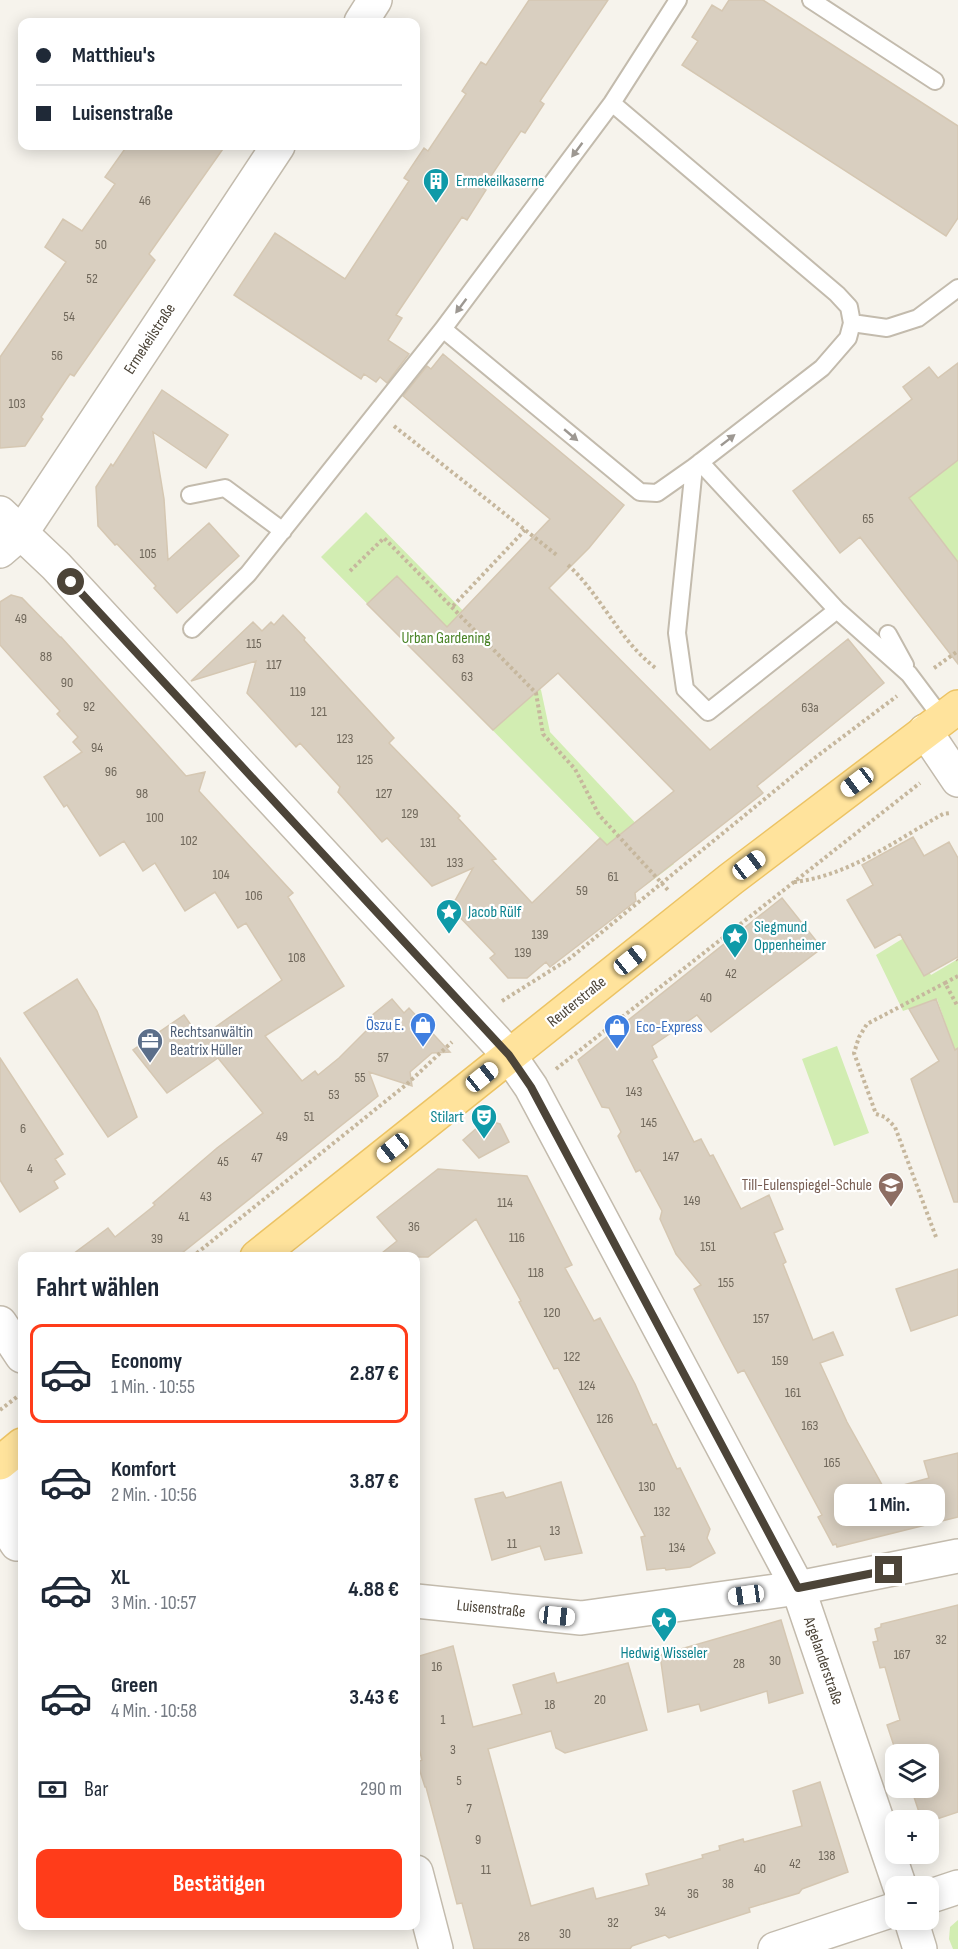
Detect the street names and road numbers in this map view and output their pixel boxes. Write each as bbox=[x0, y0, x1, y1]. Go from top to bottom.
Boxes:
street label: Ermekeilstraße bbox=[120, 300, 180, 378]
street label: Reuterstraße bbox=[544, 973, 610, 1031]
street label: Luisenstraße bbox=[456, 1596, 526, 1622]
street label: Argelanderstraße bbox=[799, 1614, 847, 1707]

